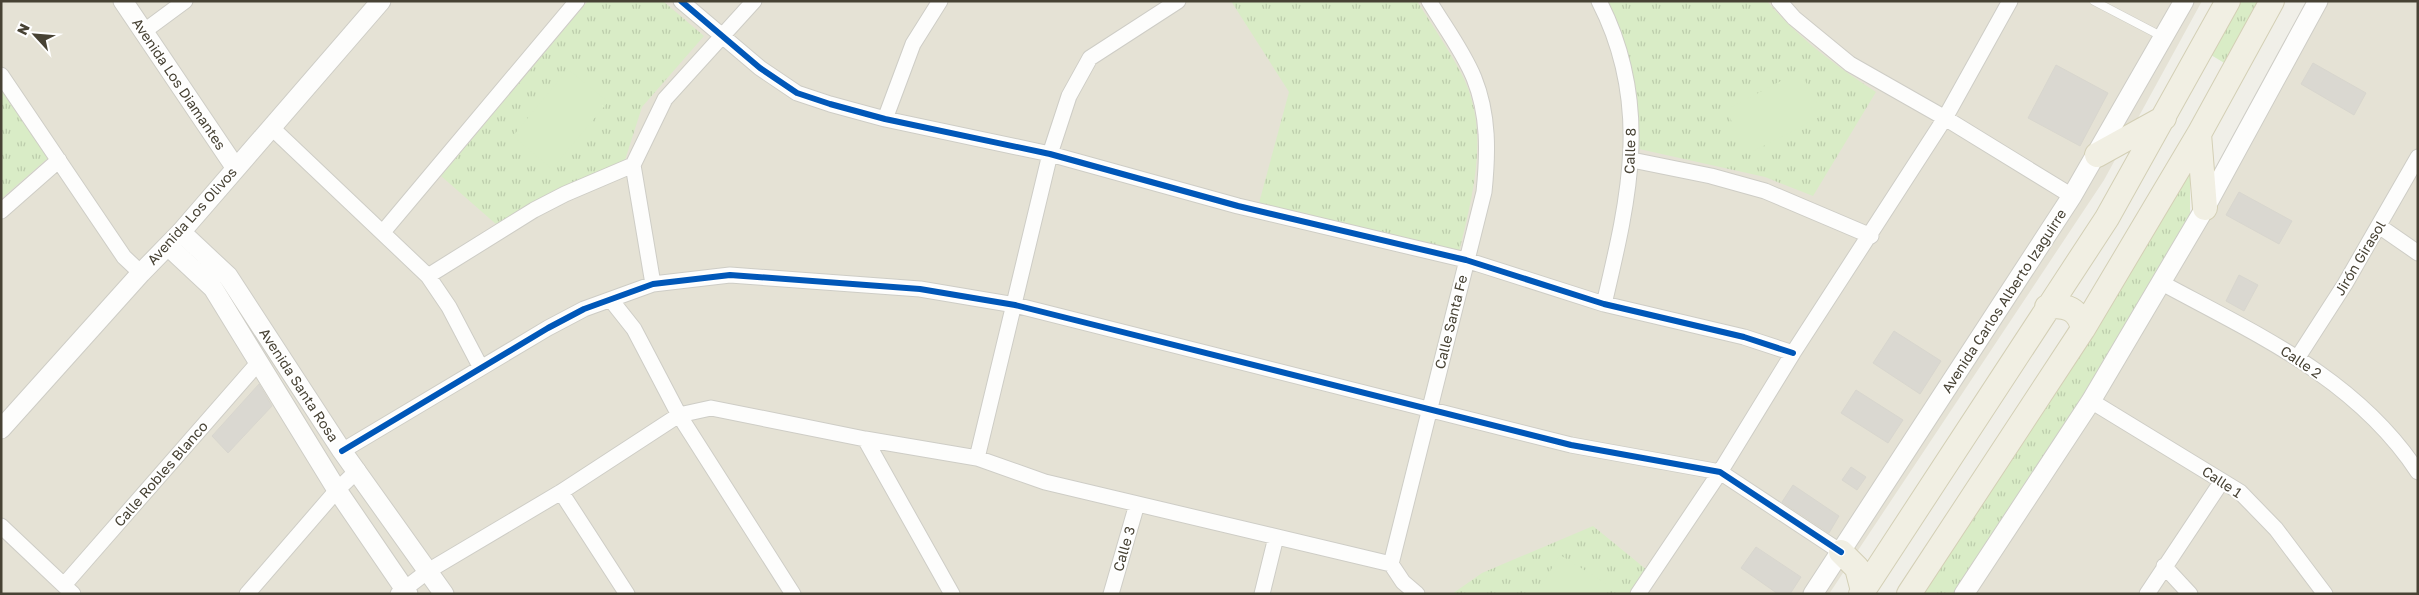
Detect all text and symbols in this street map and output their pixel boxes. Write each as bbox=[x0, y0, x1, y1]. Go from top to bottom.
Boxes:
north arrow bbox=[10, 10, 60, 60]
street label: Avenida Los Diamantes bbox=[129, 15, 230, 153]
text: N bbox=[13, 21, 33, 38]
street label: Calle 8 bbox=[1620, 127, 1639, 174]
street label: Avenida Los Olivos bbox=[143, 163, 240, 268]
street label: Avenida Carlos Alberto Izaguirre bbox=[1938, 206, 2070, 396]
street label: Jirón Girasol bbox=[2331, 217, 2389, 298]
street label: Calle Santa Fe bbox=[1431, 273, 1470, 371]
street label: Avenida Santa Rosa bbox=[256, 325, 343, 445]
street label: Calle 2 bbox=[2277, 342, 2325, 381]
street label: Calle Robles Blanco bbox=[110, 418, 211, 530]
street label: Calle 1 bbox=[2199, 462, 2246, 501]
street label: Calle 3 bbox=[1109, 524, 1138, 573]

